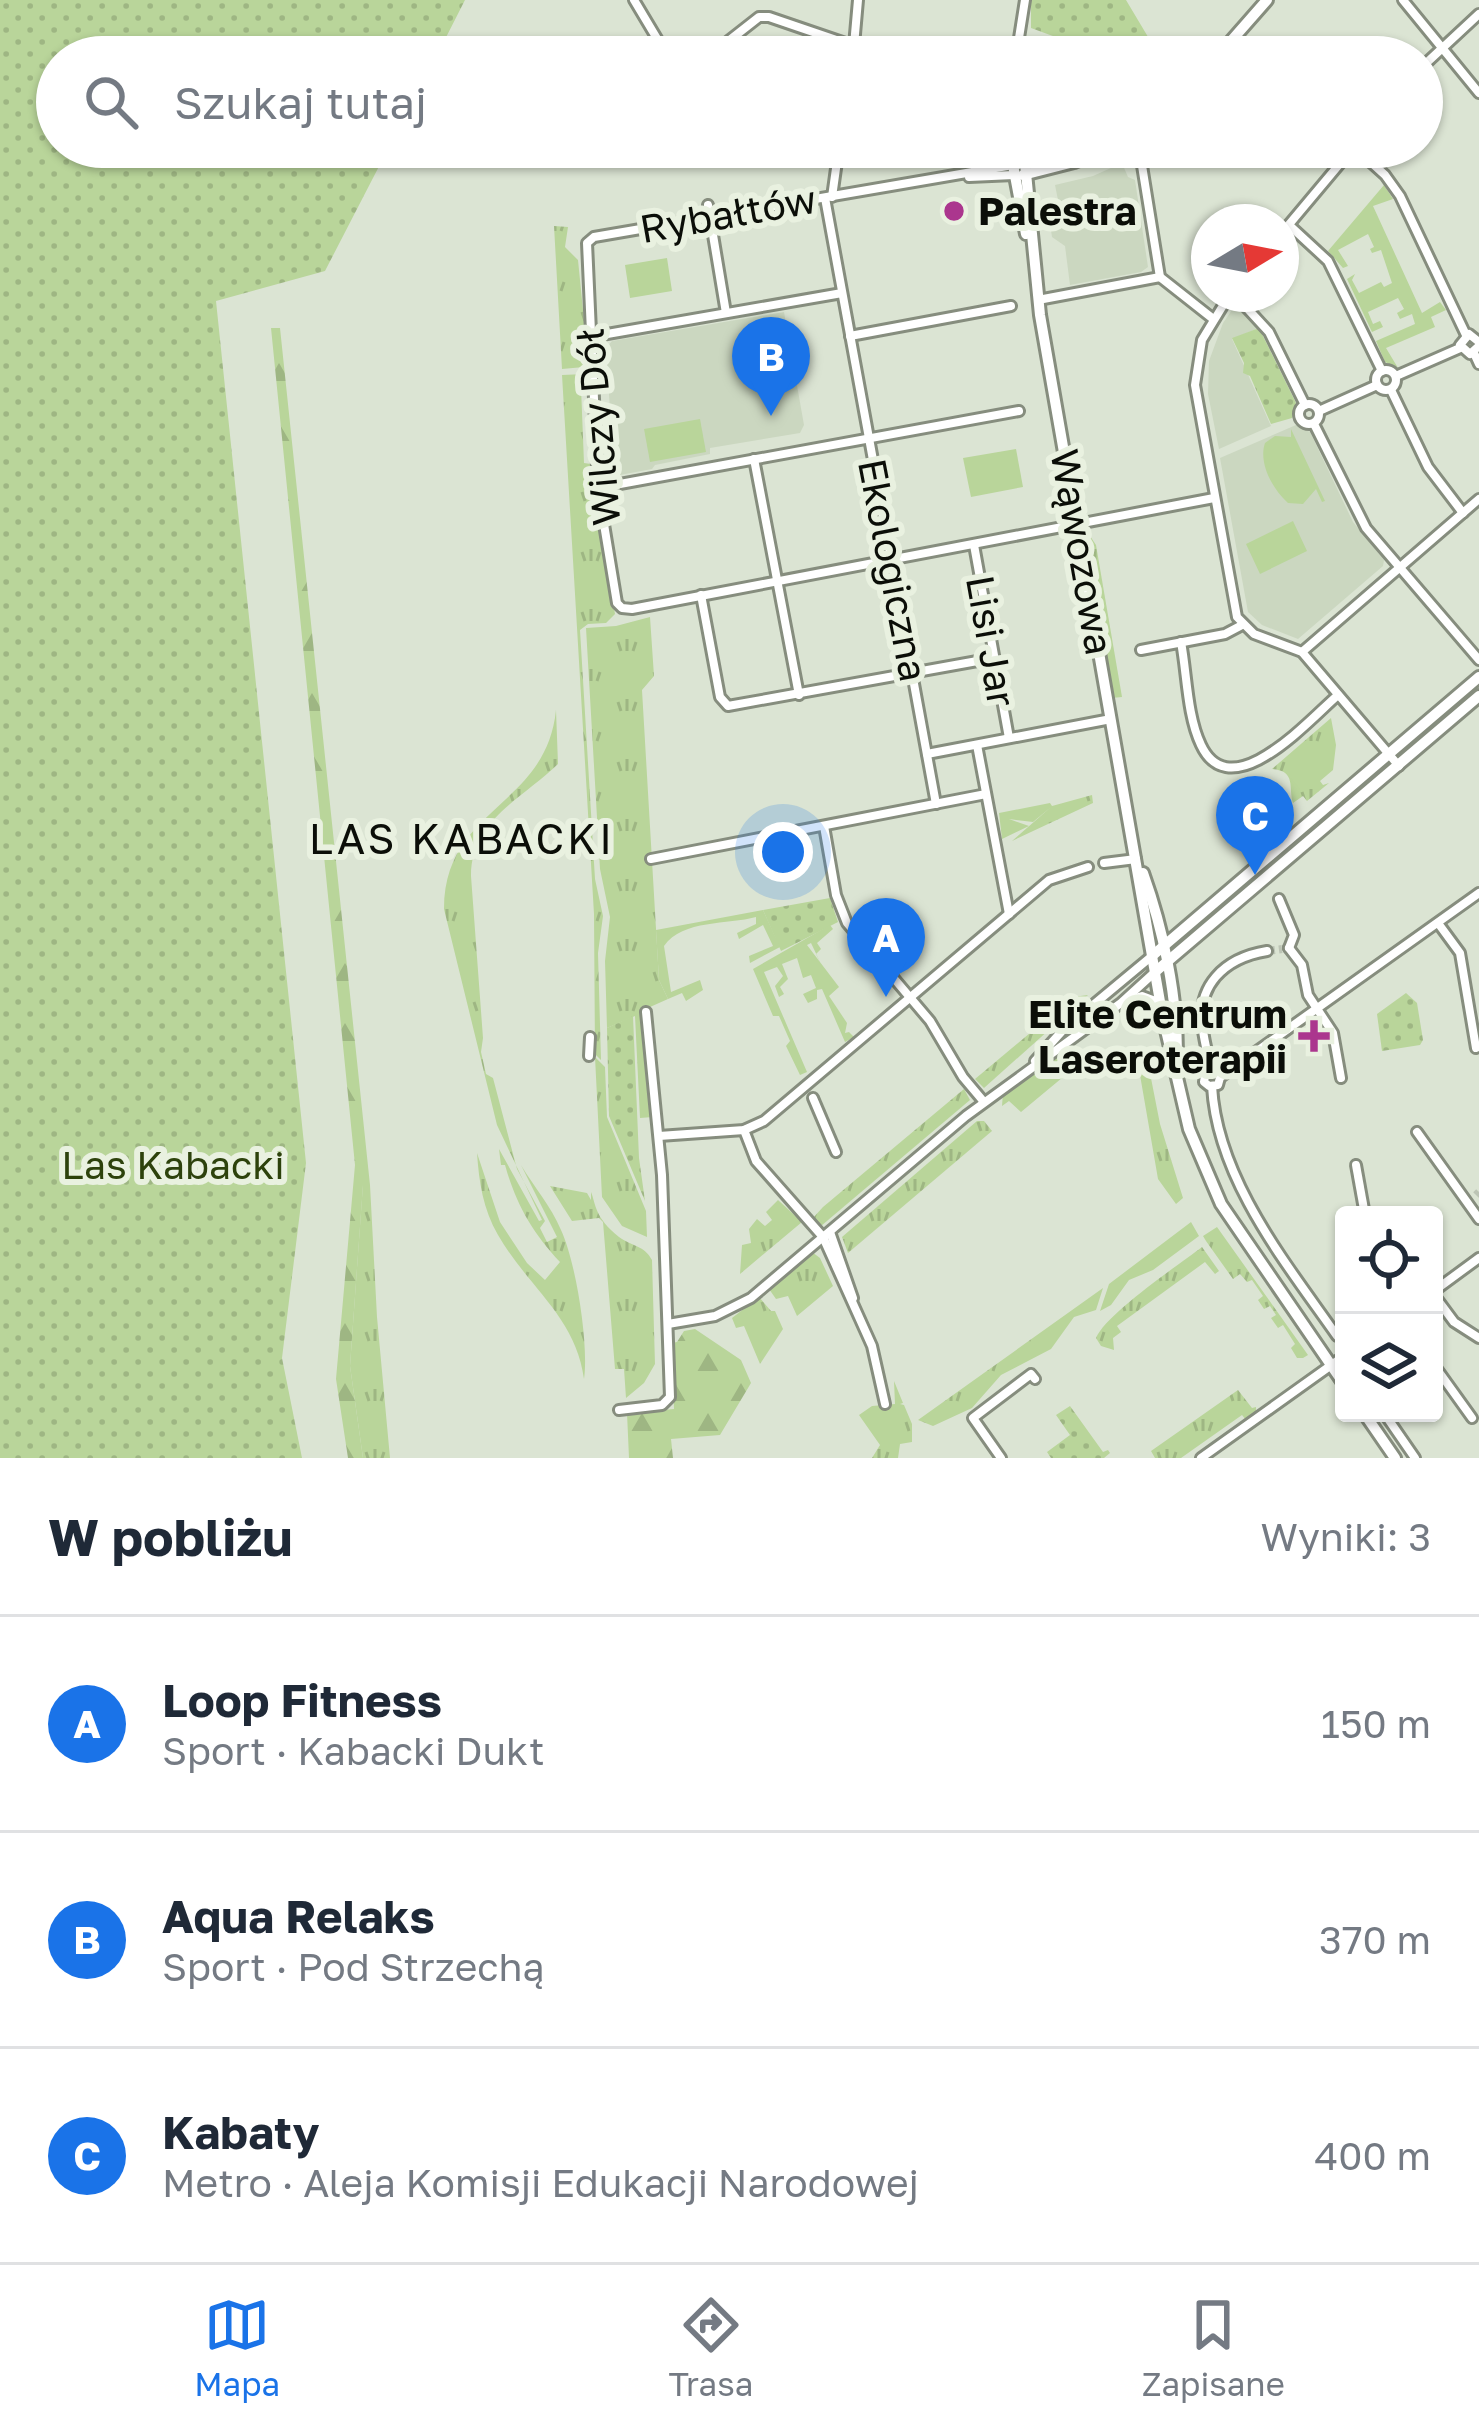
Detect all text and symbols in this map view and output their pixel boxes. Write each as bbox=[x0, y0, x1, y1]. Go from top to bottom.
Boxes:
search box bbox=[36, 36, 1443, 168]
icon: search bbox=[78, 69, 144, 135]
text: Szukaj tutaj bbox=[174, 75, 427, 129]
street label: Rybałtów bbox=[636, 175, 820, 252]
place label: Palestra bbox=[978, 187, 1137, 234]
marker: Palestra bbox=[941, 198, 967, 224]
north arrow bbox=[1191, 204, 1299, 312]
pin: B bbox=[732, 317, 810, 416]
street label: Wilczy Dół bbox=[565, 327, 630, 527]
street label: Wąwozowa bbox=[1041, 445, 1124, 658]
street label: Ekologiczna bbox=[849, 455, 938, 685]
street label: Lisi Jar bbox=[957, 572, 1026, 710]
pin: C bbox=[1216, 776, 1294, 875]
district label: LAS KABACKI bbox=[309, 813, 615, 863]
your location bbox=[753, 822, 813, 882]
pin: A bbox=[847, 898, 925, 997]
place label: Elite Centrum Laseroterapii bbox=[1028, 990, 1287, 1082]
marker: Elite Centrum Laseroterapii bbox=[1298, 1020, 1330, 1052]
park label: Las Kabacki bbox=[61, 1141, 285, 1188]
map controls bbox=[1335, 1206, 1443, 1422]
button: locate bbox=[1335, 1206, 1443, 1314]
button: layers bbox=[1335, 1314, 1443, 1422]
text: W pobliżu bbox=[48, 1506, 293, 1567]
text: Wyniki: 3 bbox=[1261, 1513, 1431, 1560]
text: Loop Fitness bbox=[162, 1673, 442, 1727]
text: A bbox=[73, 1700, 101, 1747]
text: 150 m bbox=[1321, 1700, 1431, 1747]
text: Sport · Kabacki Dukt bbox=[162, 1727, 545, 1774]
text: Aqua Relaks bbox=[162, 1889, 435, 1943]
text: B bbox=[73, 1916, 101, 1963]
text: 370 m bbox=[1319, 1916, 1431, 1963]
text: Sport · Pod Strzechą bbox=[162, 1943, 545, 1990]
text: Kabaty bbox=[162, 2105, 320, 2159]
text: C bbox=[73, 2132, 101, 2179]
text: 400 m bbox=[1315, 2132, 1431, 2179]
text: Metro · Aleja Komisji Edukacji Narodowej bbox=[162, 2159, 919, 2206]
tab: Mapa bbox=[194, 2292, 280, 2403]
tab: Trasa bbox=[668, 2292, 753, 2403]
tab: Zapisane bbox=[1142, 2292, 1285, 2403]

